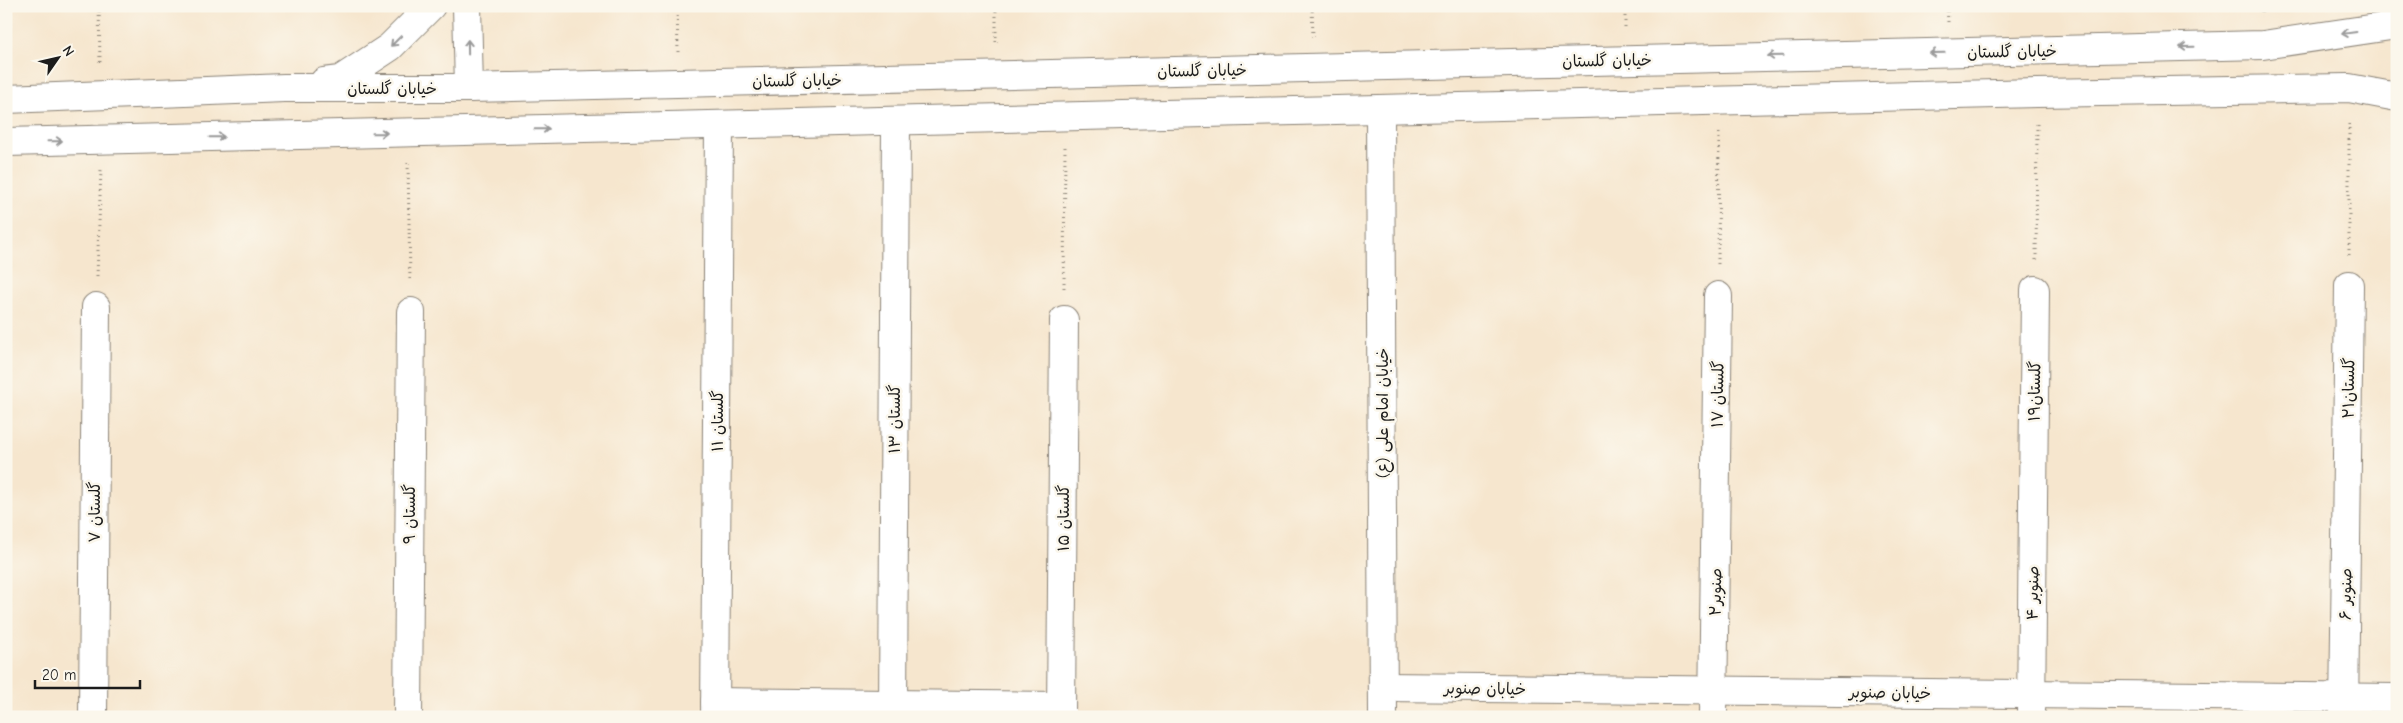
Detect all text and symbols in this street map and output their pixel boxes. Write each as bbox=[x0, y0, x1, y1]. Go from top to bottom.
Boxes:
one-way arrow bbox=[2341, 28, 2357, 38]
north arrow bbox=[32, 32, 82, 82]
one-way arrow bbox=[390, 34, 402, 47]
one-way arrow bbox=[463, 39, 473, 56]
street label: خیابان گلستان bbox=[1967, 41, 2057, 62]
text: N bbox=[59, 42, 78, 60]
one-way arrow bbox=[2179, 42, 2195, 51]
one-way arrow bbox=[1929, 48, 1945, 57]
street label: خیابان گلستان bbox=[1562, 50, 1652, 71]
one-way arrow bbox=[1767, 52, 1783, 61]
street label: خیابان گلستان bbox=[1157, 60, 1247, 81]
street label: خیابان گلستان bbox=[752, 70, 842, 91]
street label: خیابان گلستان bbox=[347, 79, 437, 98]
one-way arrow bbox=[534, 124, 550, 134]
one-way arrow bbox=[372, 128, 388, 138]
one-way arrow bbox=[209, 132, 225, 142]
one-way arrow bbox=[47, 136, 63, 145]
street label: خیابان امام علی (ع) bbox=[1374, 348, 1395, 478]
street label: گلستان۲۱ bbox=[2338, 357, 2359, 419]
street label: گلستان ۱۷ bbox=[1707, 360, 1728, 428]
street label: گلستان۱۹ bbox=[2024, 360, 2045, 421]
street label: گلستان ۱۳ bbox=[885, 384, 904, 454]
street label: گلستان ۱۱ bbox=[708, 390, 727, 452]
street label: گلستان ۷ bbox=[85, 481, 104, 543]
street label: گلستان ۹ bbox=[400, 484, 419, 544]
street label: گلستان ۱۵ bbox=[1054, 484, 1073, 552]
street label: صنوبر ۴ bbox=[2024, 566, 2043, 620]
street label: صنوبر۲ bbox=[1707, 568, 1726, 616]
street label: صنوبر ۶ bbox=[2337, 568, 2356, 620]
scale bar bbox=[35, 658, 140, 690]
text: 20 m bbox=[42, 666, 76, 684]
street label: خیابان صنوبر bbox=[1442, 679, 1526, 700]
street label: خیابان صنوبر bbox=[1847, 683, 1931, 704]

